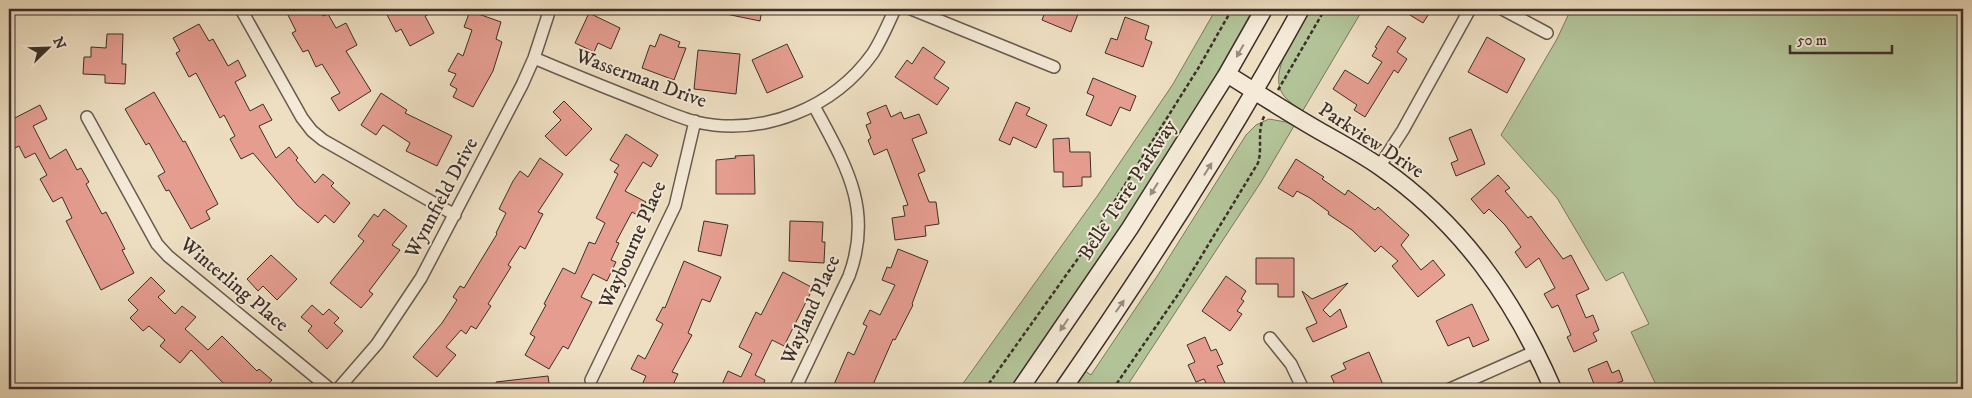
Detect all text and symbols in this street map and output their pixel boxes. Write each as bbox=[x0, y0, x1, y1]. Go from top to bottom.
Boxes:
north arrow bbox=[22, 22, 72, 72]
scale bar bbox=[1790, 22, 1892, 54]
text: 50 m bbox=[1797, 31, 1827, 50]
text: N bbox=[49, 35, 70, 53]
street label: Wasserman Drive bbox=[571, 43, 710, 114]
one-way arrow bbox=[1235, 45, 1244, 58]
street label: Parkview Drive bbox=[1313, 98, 1429, 184]
street label: Belle Terre Parkway bbox=[1073, 115, 1183, 265]
street label: Wynnfield Drive bbox=[399, 134, 484, 263]
one-way arrow bbox=[1204, 163, 1213, 176]
street label: Waybourne Place bbox=[593, 177, 672, 314]
one-way arrow bbox=[1150, 183, 1159, 196]
street label: Winterling Place bbox=[174, 232, 294, 338]
street label: Wayland Place bbox=[775, 252, 846, 369]
one-way arrow bbox=[1115, 299, 1125, 313]
one-way arrow bbox=[1059, 318, 1069, 331]

